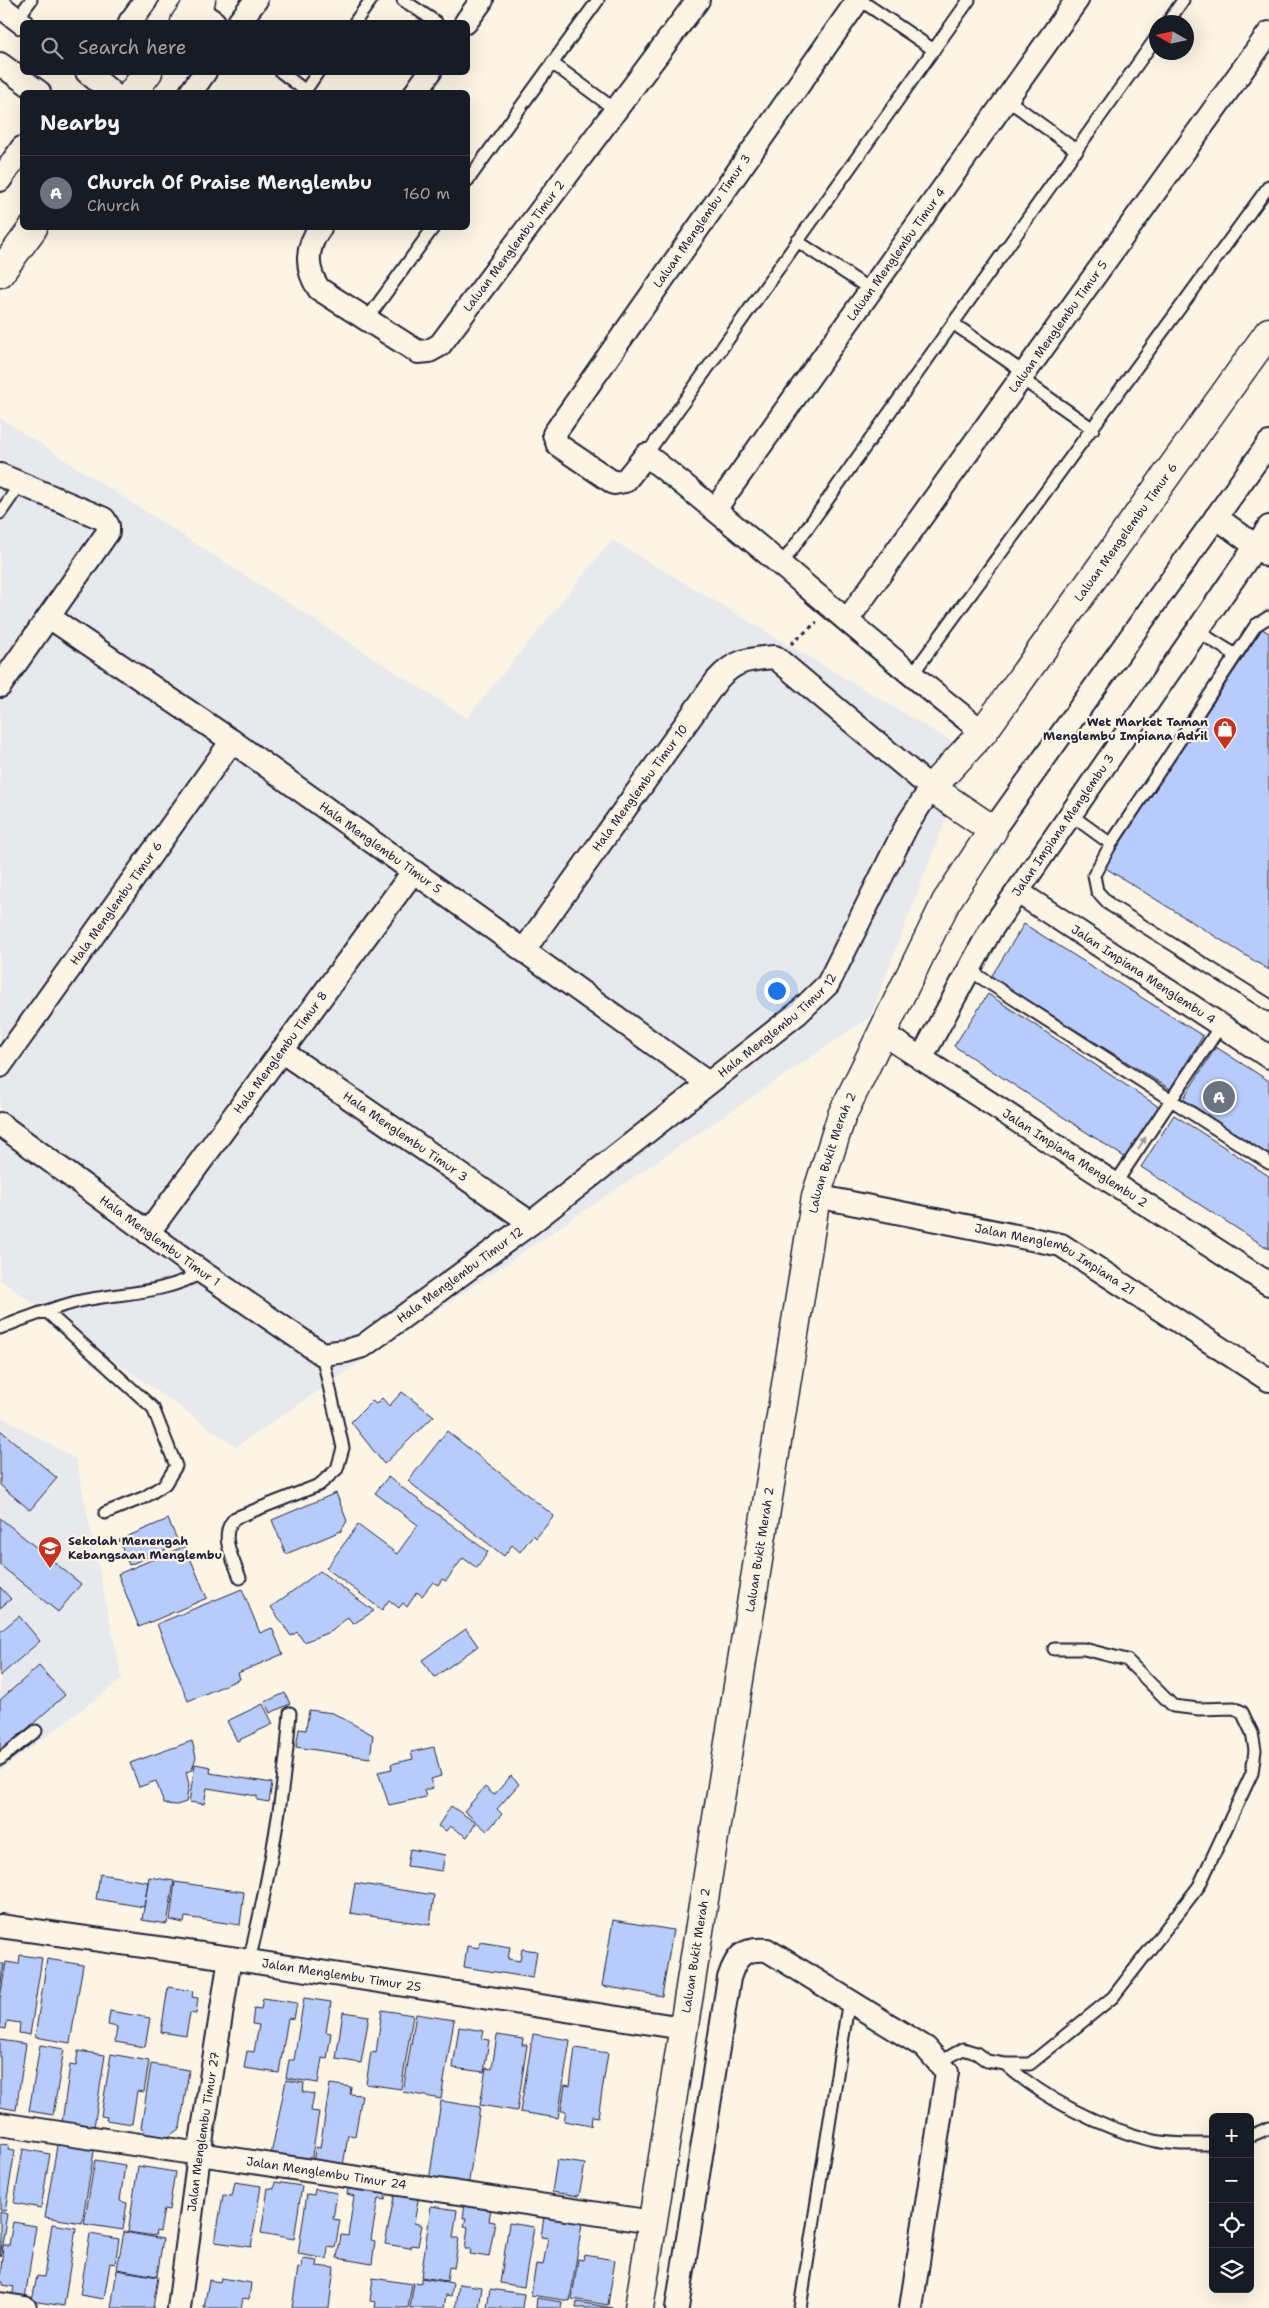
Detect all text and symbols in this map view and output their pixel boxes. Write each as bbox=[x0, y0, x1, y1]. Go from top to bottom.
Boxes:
north arrow bbox=[1149, 15, 1194, 60]
search box bbox=[20, 20, 470, 75]
icon: search bbox=[38, 34, 66, 62]
text: Search here bbox=[78, 35, 187, 60]
text: Nearby bbox=[40, 109, 120, 137]
street label: Laluan Menglembu Timur 3 bbox=[650, 151, 754, 291]
text: Church Of Praise Menglembu bbox=[87, 170, 372, 195]
street label: Laluan Menglembu Timur 2 bbox=[460, 177, 568, 315]
text: A bbox=[50, 183, 62, 204]
text: 160 m bbox=[403, 183, 450, 204]
street label: Laluan Menglembu Timur 4 bbox=[843, 185, 949, 324]
text: Church bbox=[87, 195, 140, 216]
street label: Laluan Menglembu Timur 5 bbox=[1005, 257, 1111, 396]
street label: Laluan Mengelembu Timur 6 bbox=[1071, 460, 1181, 605]
place label: Wet Market Taman Menglembu Impiana Adril bbox=[1043, 714, 1208, 744]
shop icon: Wet Market Taman Menglembu Impiana Adril bbox=[1212, 716, 1238, 750]
street label: Hala Menglembu Timur 10 bbox=[589, 721, 691, 855]
street label: Jalan Impiana Menglembu 3 bbox=[1008, 751, 1118, 900]
street label: Hala Menglembu Timur 5 bbox=[316, 798, 445, 897]
street label: Hala Menglembu Timur 6 bbox=[67, 838, 166, 968]
street label: Jalan Impiana Menglembu 4 bbox=[1068, 921, 1219, 1028]
street label: Hala Menglembu Timur 12 bbox=[714, 971, 840, 1081]
your location bbox=[764, 978, 790, 1004]
street label: Hala Menglembu Timur 8 bbox=[230, 988, 331, 1117]
pin: A bbox=[1203, 1078, 1235, 1116]
street label: Hala Menglembu Timur 3 bbox=[340, 1088, 471, 1185]
street label: Laluan Bukit Merah 2 bbox=[805, 1090, 860, 1214]
street label: Jalan Impiana Menglembu 2 bbox=[999, 1105, 1151, 1211]
one-way arrow bbox=[1137, 1137, 1147, 1150]
street label: Hala Menglembu Timur 1 bbox=[97, 1192, 223, 1290]
street label: Jalan Menglembu Impiana 21 bbox=[973, 1220, 1138, 1299]
street label: Hala Menglembu Timur 12 bbox=[394, 1223, 526, 1326]
street label: Laluan Bukit Merah 2 bbox=[742, 1486, 778, 1613]
place label: Sekolah Menengah Kebangsaan Menglembu bbox=[68, 1533, 222, 1563]
school or university icon: Sekolah Menengah Kebangsaan Menglembu bbox=[37, 1535, 63, 1569]
street label: Laluan Bukit Merah 2 bbox=[678, 1887, 714, 2014]
street label: Jalan Menglembu Timur 25 bbox=[261, 1955, 422, 1995]
street label: Jalan Menglembu Timur 27 bbox=[184, 2050, 223, 2213]
map controls bbox=[1209, 2113, 1254, 2293]
button: + bbox=[1209, 2113, 1254, 2158]
street label: Jalan Menglembu Timur 24 bbox=[245, 2153, 408, 2193]
button: − bbox=[1209, 2158, 1254, 2203]
button: locate bbox=[1209, 2203, 1254, 2248]
button: layers bbox=[1209, 2248, 1254, 2293]

